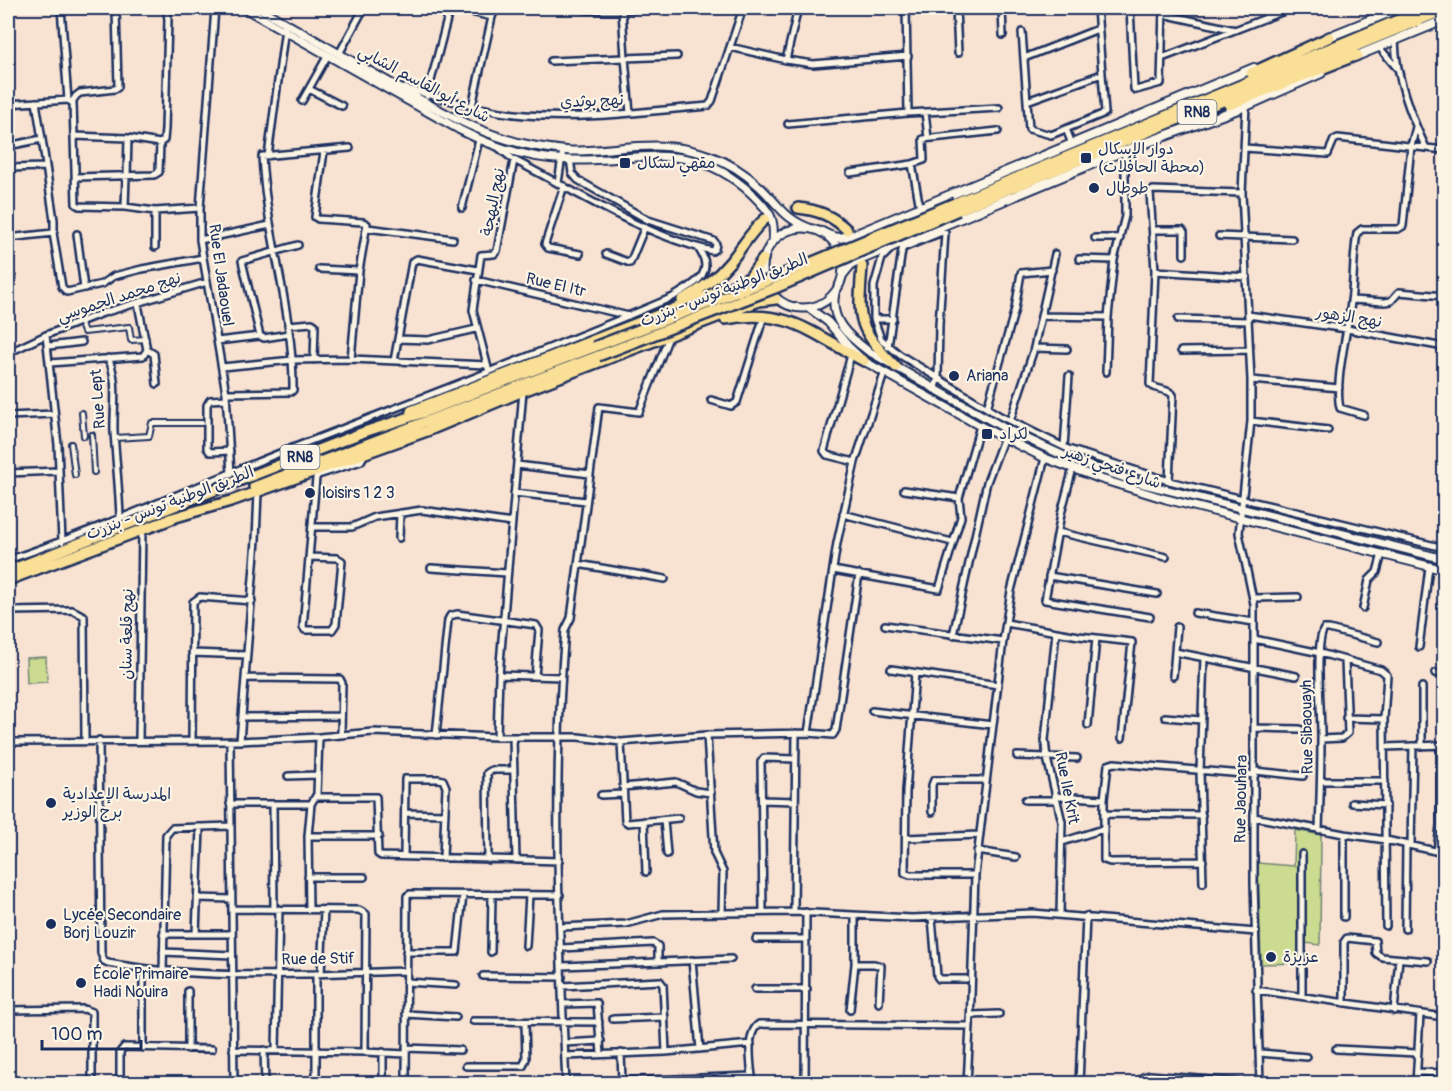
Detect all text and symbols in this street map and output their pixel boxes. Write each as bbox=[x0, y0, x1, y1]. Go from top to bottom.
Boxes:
street label: شارع أبو القاسم الشابي bbox=[353, 41, 493, 131]
street label: نهج بوثدي bbox=[560, 90, 624, 113]
road number: RN8 bbox=[1178, 100, 1216, 124]
place label: دوار الإسكال (محطة الحافلات) bbox=[1098, 139, 1205, 177]
marker: دوار الإسكال (محطة الحافلات) bbox=[1079, 151, 1093, 165]
place label: مقهي لسكال bbox=[637, 153, 716, 177]
marker: مقهي لسكال bbox=[618, 156, 632, 170]
street label: نهج البهجة bbox=[477, 166, 509, 238]
place label: طوطال bbox=[1106, 178, 1149, 198]
marker: طوطال bbox=[1087, 181, 1101, 195]
street label: Rue El Jadaouel bbox=[204, 223, 238, 327]
street label: الطريق الوطنية تونس - بنزرت bbox=[637, 249, 811, 331]
street label: نهج محمد الجموسي bbox=[55, 268, 185, 330]
street label: Rue El Itr bbox=[524, 268, 588, 302]
street label: نهج الزهور bbox=[1314, 302, 1383, 332]
place label: Ariana bbox=[966, 366, 1008, 386]
street label: Rue Lept bbox=[86, 368, 110, 429]
marker: Ariana bbox=[947, 369, 961, 383]
place label: لكراد bbox=[999, 424, 1028, 444]
marker: لكراد bbox=[980, 427, 994, 441]
street label: شارع فتحي زهير bbox=[1057, 440, 1164, 497]
road number: RN8 bbox=[280, 445, 320, 469]
street label: الطريق الوطنية تونس - بنزرت bbox=[83, 462, 257, 544]
place label: loisirs 1 2 3 bbox=[322, 483, 395, 503]
marker: loisirs 1 2 3 bbox=[303, 486, 317, 500]
street label: نهج قلعة سنان bbox=[116, 588, 138, 680]
street label: Rue Sibaouayh bbox=[1296, 680, 1318, 774]
street label: Rue Ile Krit bbox=[1050, 750, 1084, 826]
street label: Rue Jaouhara bbox=[1230, 755, 1252, 843]
place label: المدرسة الإعدادية برج الوزير bbox=[61, 784, 171, 822]
marker: المدرسة الإعدادية برج الوزير bbox=[44, 796, 58, 810]
place label: Lycée Secondaire Borj Louzir bbox=[63, 905, 181, 943]
marker: Lycée Secondaire Borj Louzir bbox=[44, 917, 58, 931]
place label: عزيزة bbox=[1283, 947, 1319, 967]
street label: Rue de Stif bbox=[281, 948, 355, 970]
marker: عزيزة bbox=[1264, 950, 1278, 964]
place label: École Primaire Hadi Nouira bbox=[93, 964, 188, 1002]
marker: École Primaire Hadi Nouira bbox=[74, 976, 88, 990]
scale bar bbox=[42, 1013, 141, 1051]
text: 100 m bbox=[51, 1023, 103, 1046]

